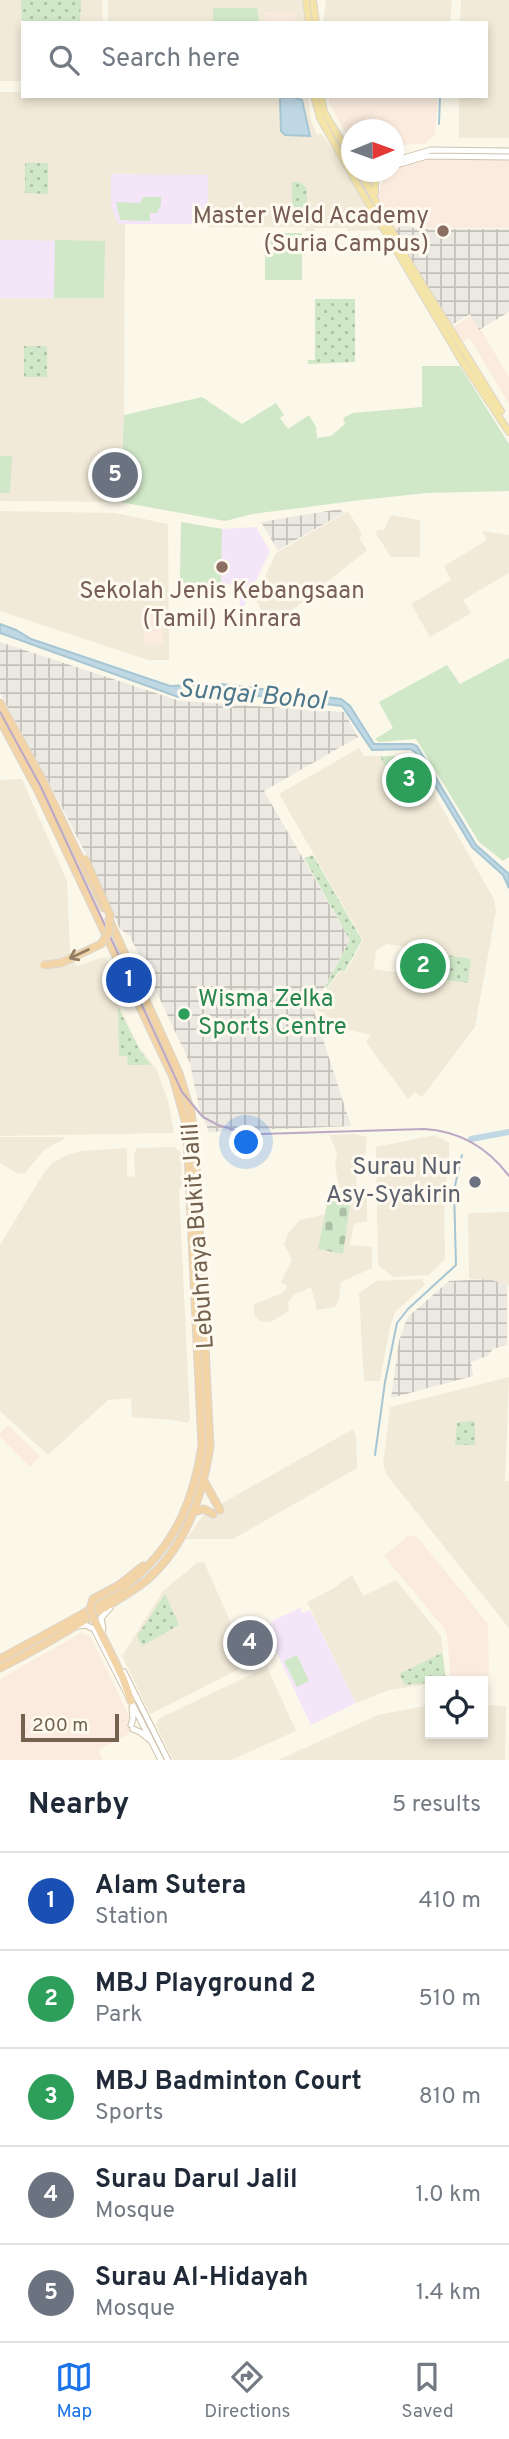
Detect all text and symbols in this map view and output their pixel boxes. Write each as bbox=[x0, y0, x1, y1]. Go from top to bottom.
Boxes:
search box bbox=[21, 21, 488, 98]
icon: search bbox=[45, 41, 83, 79]
text: Search here bbox=[101, 43, 240, 76]
north arrow bbox=[341, 119, 404, 182]
place label: Master Weld Academy (Suria Campus) bbox=[193, 202, 429, 260]
marker: Master Weld Academy (Suria Campus) bbox=[435, 223, 451, 239]
pin: 5 bbox=[92, 449, 138, 501]
marker: Sekolah Jenis Kebangsaan (Tamil) Kinrara bbox=[214, 559, 230, 575]
place label: Sekolah Jenis Kebangsaan (Tamil) Kinrara bbox=[79, 577, 365, 635]
water label: Sungai Bohol bbox=[177, 673, 329, 719]
pin: 3 bbox=[386, 754, 432, 806]
pin: 2 bbox=[400, 940, 446, 992]
one-way arrow bbox=[69, 948, 91, 961]
pin: 1 bbox=[106, 954, 152, 1006]
place label: Wisma Zelka Sports Centre bbox=[198, 985, 347, 1043]
marker: Wisma Zelka Sports Centre bbox=[176, 1006, 192, 1022]
street label: Lebuhraya Bukit Jalil bbox=[176, 1122, 222, 1350]
your location bbox=[229, 1125, 263, 1159]
place label: Surau Nur Asy-Syakirin bbox=[326, 1153, 461, 1211]
marker: Surau Nur Asy-Syakirin bbox=[467, 1174, 483, 1190]
pin: 4 bbox=[227, 1617, 273, 1669]
map controls bbox=[425, 1676, 488, 1739]
button: locate bbox=[425, 1676, 488, 1739]
scale bar bbox=[21, 1711, 119, 1743]
text: 200 m bbox=[32, 1714, 88, 1738]
text: Nearby bbox=[28, 1787, 129, 1824]
text: 5 results bbox=[392, 1791, 481, 1820]
text: Alam Sutera bbox=[95, 1870, 246, 1903]
text: 1 bbox=[46, 1887, 56, 1916]
text: 410 m bbox=[418, 1887, 481, 1916]
text: Station bbox=[95, 1903, 169, 1932]
text: MBJ Playground 2 bbox=[95, 1968, 316, 2001]
text: 2 bbox=[44, 1985, 58, 2014]
text: 510 m bbox=[418, 1985, 481, 2014]
text: Park bbox=[95, 2001, 142, 2030]
text: MBJ Badminton Court bbox=[95, 2066, 362, 2099]
text: 3 bbox=[44, 2083, 58, 2112]
text: 810 m bbox=[419, 2083, 481, 2112]
text: Sports bbox=[95, 2099, 163, 2128]
text: Surau Darul Jalil bbox=[95, 2164, 298, 2197]
text: 4 bbox=[44, 2181, 58, 2210]
text: 1.0 km bbox=[415, 2181, 481, 2210]
text: Mosque bbox=[95, 2197, 175, 2226]
text: Surau Al-Hidayah bbox=[95, 2262, 308, 2295]
text: 5 bbox=[44, 2279, 58, 2308]
text: 1.4 km bbox=[416, 2279, 481, 2308]
text: Mosque bbox=[95, 2295, 175, 2324]
tab: Map bbox=[55, 2358, 93, 2424]
tab: Directions bbox=[204, 2358, 291, 2424]
tab: Saved bbox=[401, 2358, 454, 2424]

